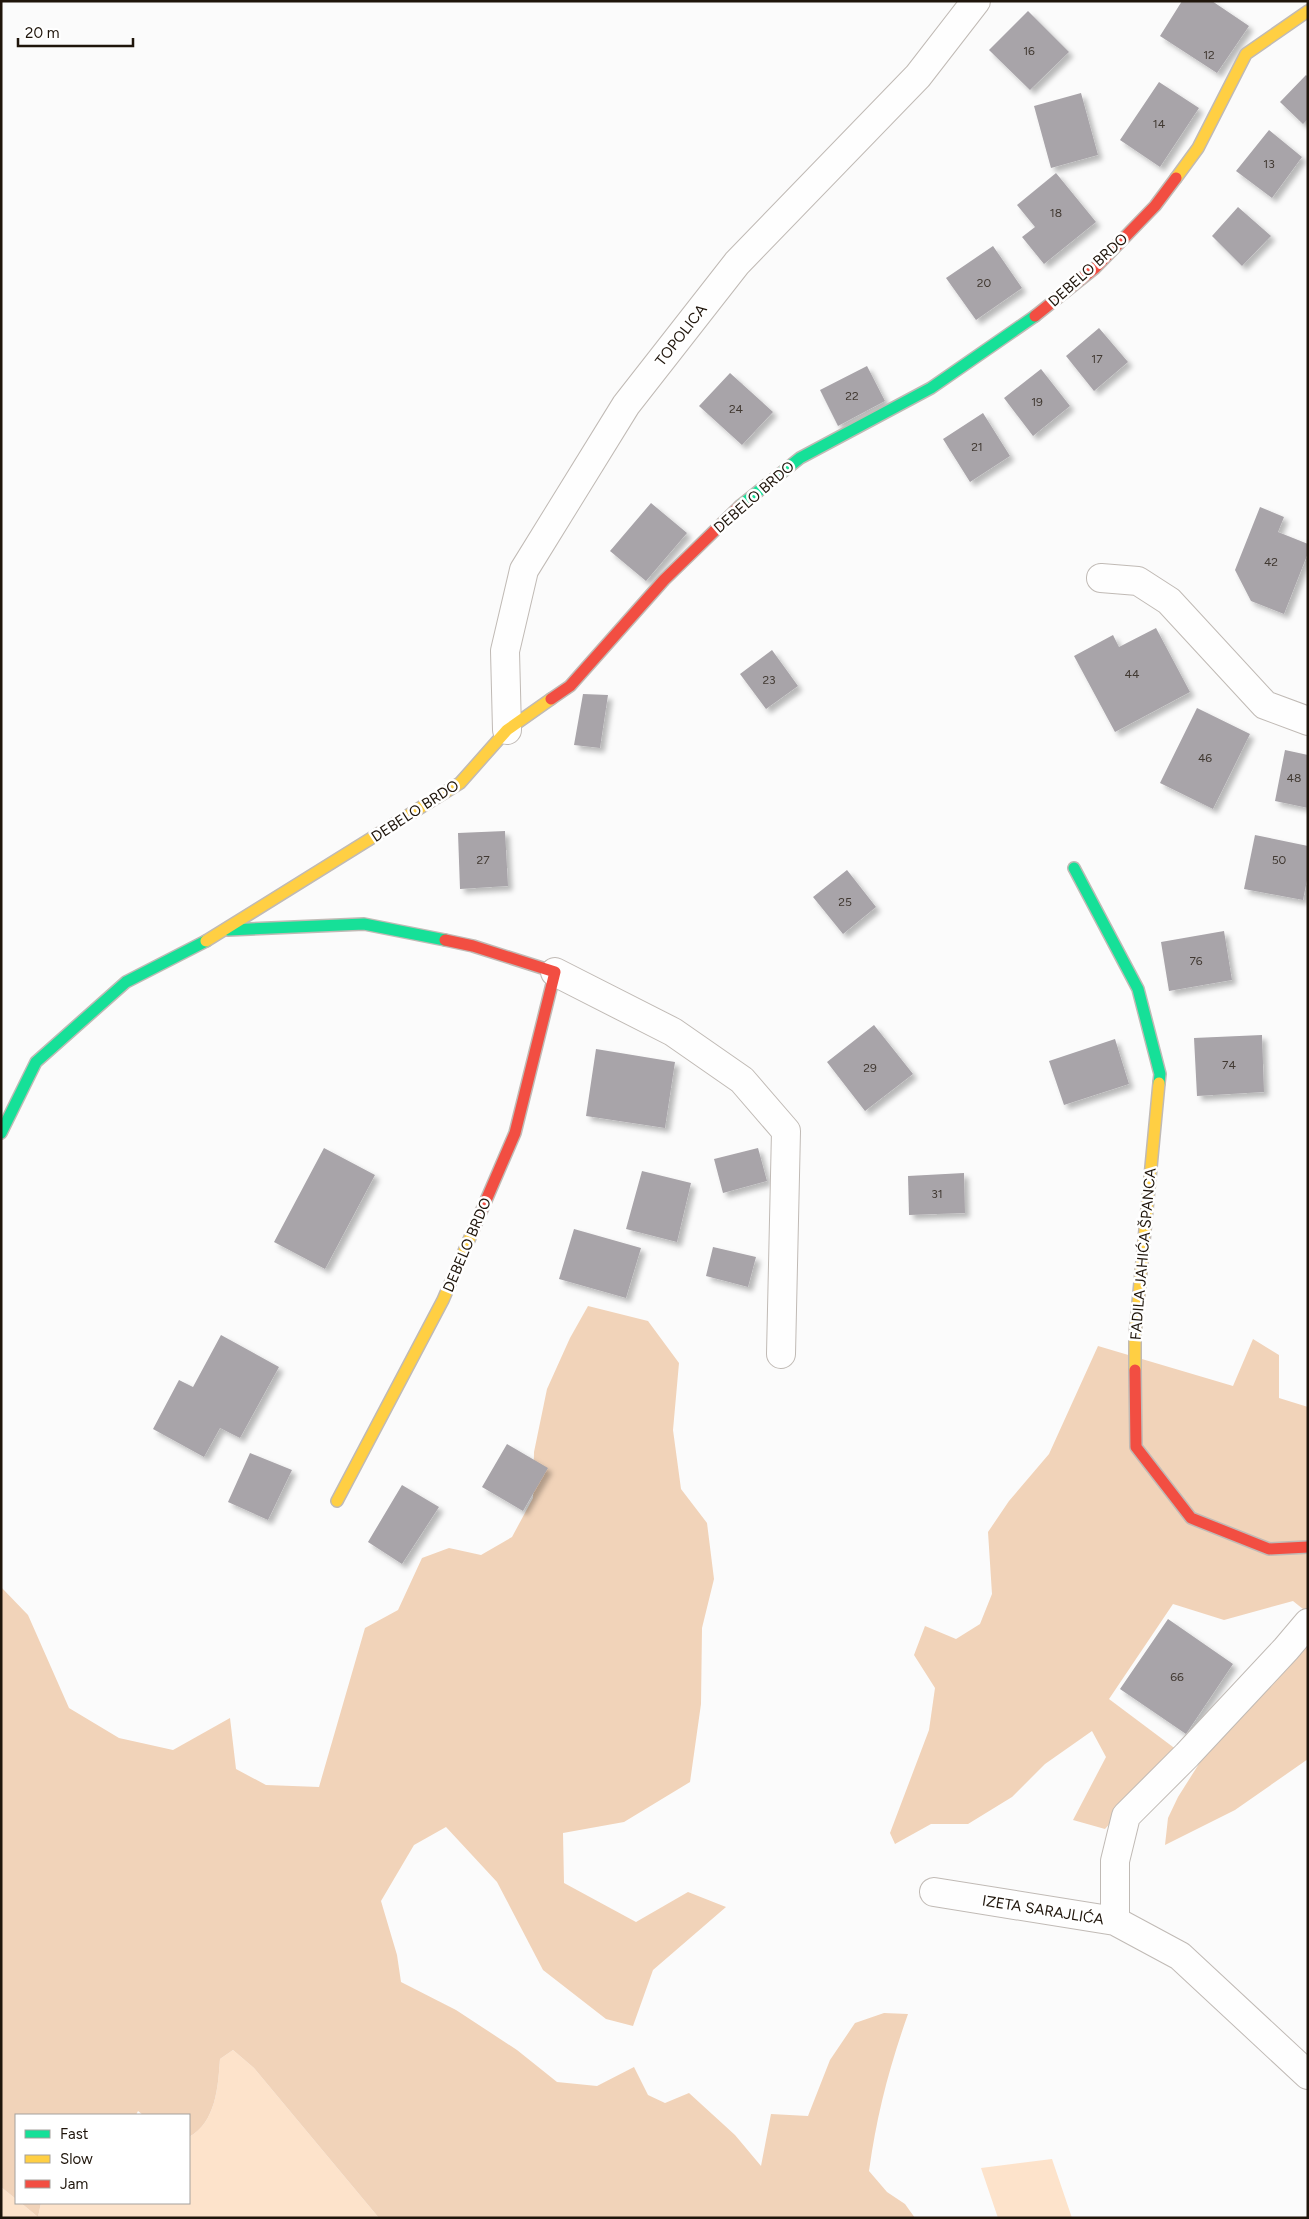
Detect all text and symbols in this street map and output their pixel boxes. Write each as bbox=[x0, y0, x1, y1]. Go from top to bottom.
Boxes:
scale bar bbox=[18, 15, 132, 47]
text: 20 m bbox=[25, 24, 59, 42]
house number: 16 bbox=[1023, 44, 1035, 58]
house number: 12 bbox=[1203, 48, 1215, 62]
house number: 14 bbox=[1153, 117, 1166, 131]
house number: 13 bbox=[1263, 157, 1275, 171]
house number: 18 bbox=[1050, 206, 1062, 220]
street label: DEBELO BRDO bbox=[1045, 230, 1131, 310]
house number: 20 bbox=[977, 276, 992, 290]
street label: TOPOLICA bbox=[651, 301, 711, 369]
house number: 17 bbox=[1091, 352, 1103, 366]
house number: 22 bbox=[845, 389, 859, 403]
house number: 19 bbox=[1031, 395, 1043, 409]
house number: 24 bbox=[729, 402, 744, 416]
house number: 21 bbox=[971, 440, 983, 454]
street label: DEBELO BRDO bbox=[710, 457, 798, 537]
house number: 42 bbox=[1264, 555, 1278, 569]
house number: 44 bbox=[1125, 667, 1140, 681]
house number: 23 bbox=[762, 673, 776, 687]
house number: 46 bbox=[1198, 751, 1212, 765]
house number: 48 bbox=[1287, 771, 1301, 785]
street label: DEBELO BRDO bbox=[368, 776, 462, 846]
house number: 27 bbox=[476, 853, 490, 867]
house number: 50 bbox=[1272, 853, 1287, 867]
house number: 25 bbox=[838, 895, 852, 909]
house number: 76 bbox=[1189, 954, 1203, 968]
house number: 74 bbox=[1222, 1058, 1236, 1072]
house number: 29 bbox=[863, 1061, 877, 1075]
street label: FADILA JAHIĆA ŠPANCA bbox=[1127, 1167, 1159, 1341]
house number: 31 bbox=[931, 1187, 943, 1201]
street label: DEBELO BRDO bbox=[439, 1195, 495, 1295]
house number: 66 bbox=[1170, 1670, 1184, 1684]
street label: IZETA SARAJLIĆA bbox=[981, 1891, 1105, 1929]
legend bbox=[15, 2114, 190, 2204]
text: Fast bbox=[60, 2125, 89, 2143]
text: Slow bbox=[60, 2150, 93, 2168]
text: Jam bbox=[60, 2175, 88, 2193]

